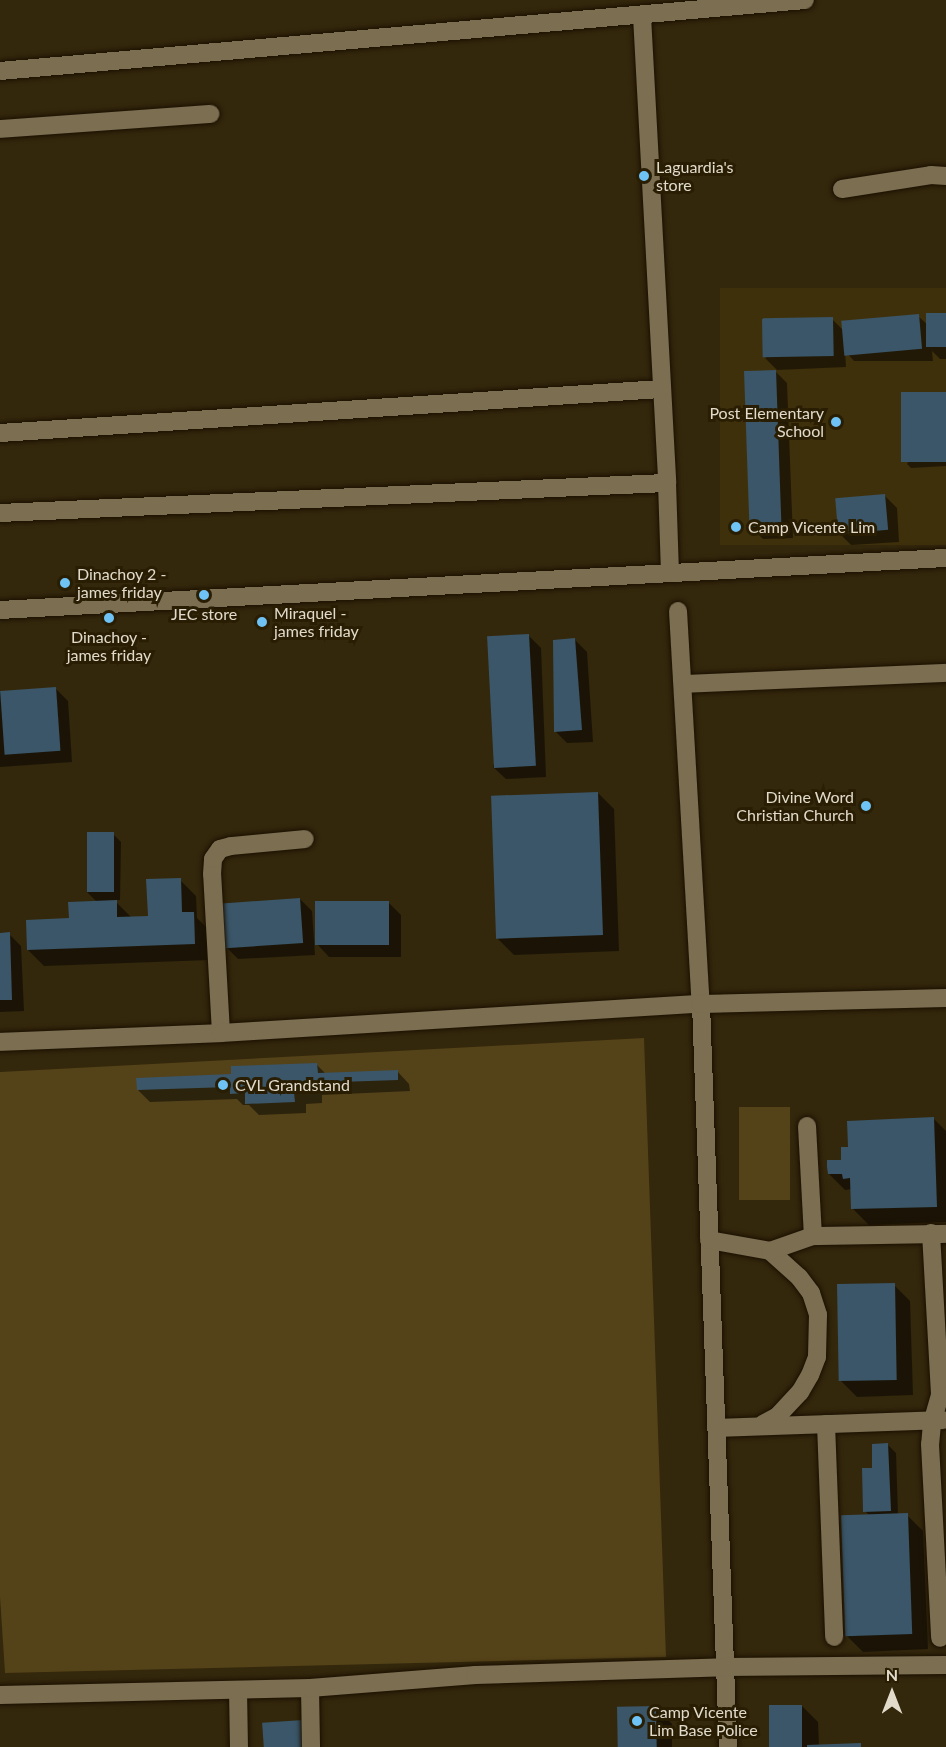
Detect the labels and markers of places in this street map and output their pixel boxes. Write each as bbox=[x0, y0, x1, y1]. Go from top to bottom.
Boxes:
place label: Laguardia's store bbox=[656, 157, 734, 195]
marker: Laguardia's store bbox=[637, 169, 651, 183]
place label: Post Elementary School bbox=[709, 403, 824, 441]
marker: Post Elementary School bbox=[829, 415, 843, 429]
place label: Camp Vicente Lim bbox=[748, 517, 876, 537]
marker: Camp Vicente Lim bbox=[729, 520, 743, 534]
place label: Dinachoy 2 - james friday bbox=[77, 564, 167, 602]
marker: Dinachoy 2 - james friday bbox=[58, 576, 72, 590]
marker: JEC store bbox=[197, 588, 211, 602]
place label: Miraquel - james friday bbox=[274, 603, 359, 641]
place label: JEC store bbox=[171, 604, 237, 624]
marker: Dinachoy - james friday bbox=[102, 611, 116, 625]
marker: Miraquel - james friday bbox=[255, 615, 269, 629]
place label: Dinachoy - james friday bbox=[67, 627, 151, 665]
place label: Divine Word Christian Church bbox=[736, 787, 854, 825]
marker: Divine Word Christian Church bbox=[859, 799, 873, 813]
place label: CVL Grandstand bbox=[235, 1075, 350, 1095]
marker: CVL Grandstand bbox=[216, 1078, 230, 1092]
place label: Camp Vicente Lim Base Police bbox=[649, 1702, 758, 1740]
marker: Camp Vicente Lim Base Police bbox=[630, 1714, 644, 1728]

